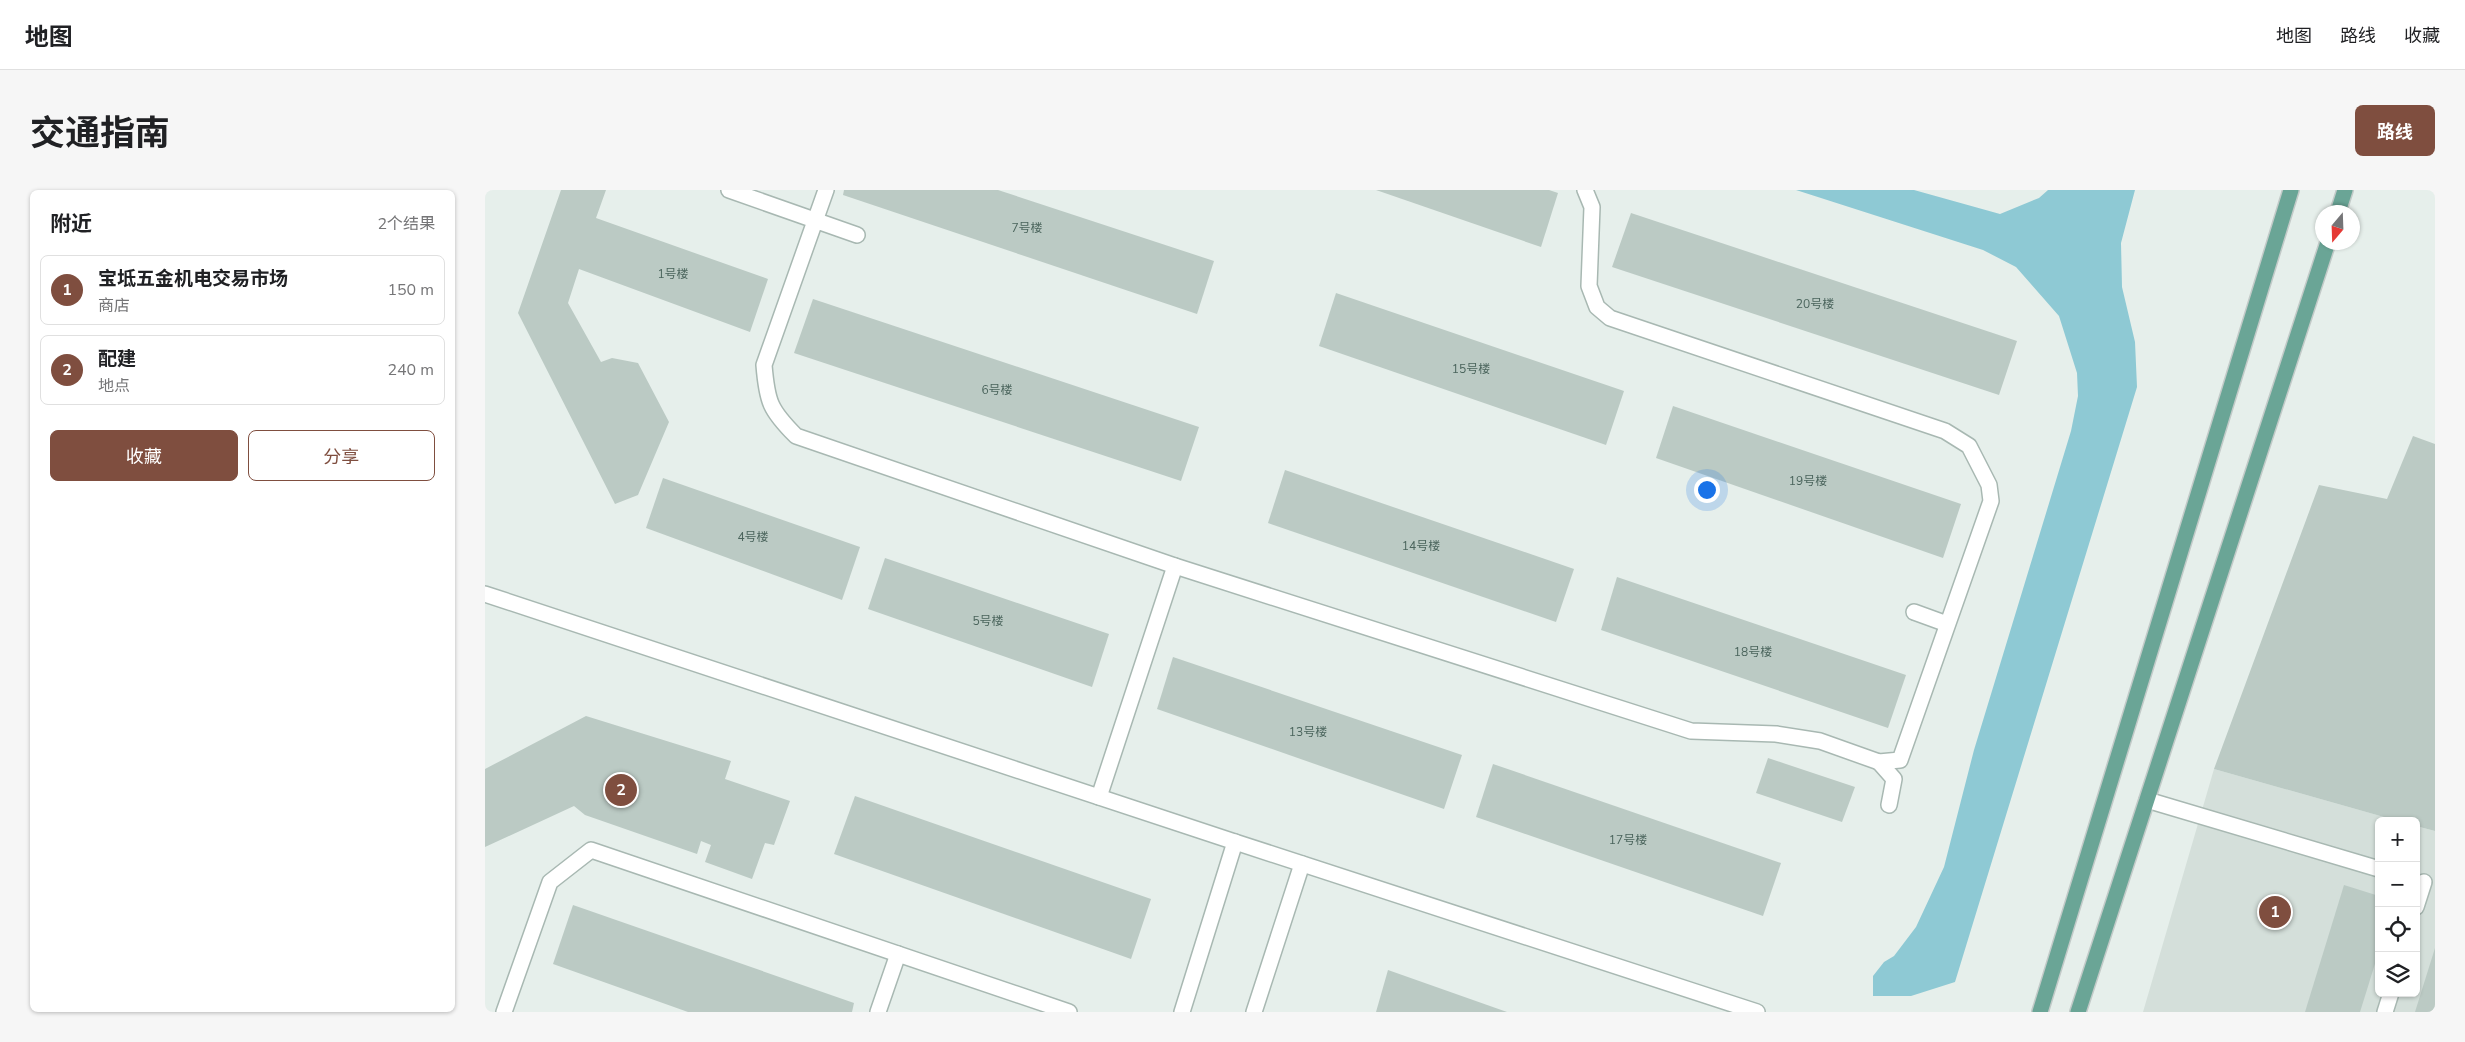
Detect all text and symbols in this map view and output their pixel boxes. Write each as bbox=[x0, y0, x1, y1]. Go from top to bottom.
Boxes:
text: 地图 bbox=[25, 21, 73, 53]
text: 地图 bbox=[2276, 24, 2312, 48]
text: 路线 bbox=[2340, 24, 2376, 48]
text: 收藏 bbox=[2404, 24, 2440, 48]
button: 路线 bbox=[2355, 105, 2435, 156]
text: 交通指南 bbox=[30, 110, 170, 157]
north arrow bbox=[2315, 205, 2360, 250]
text: 附近 bbox=[50, 210, 92, 238]
text: 2个结果 bbox=[377, 213, 435, 235]
house number: 7号楼 bbox=[1011, 220, 1043, 236]
text: 宝坻五金机电交易市场 bbox=[98, 266, 288, 292]
house number: 1号楼 bbox=[657, 266, 689, 282]
text: 1 bbox=[62, 279, 72, 301]
text: 150 m bbox=[387, 279, 434, 301]
text: 商店 bbox=[98, 295, 130, 317]
house number: 20号楼 bbox=[1796, 296, 1834, 312]
text: 配建 bbox=[98, 346, 136, 372]
text: 2 bbox=[62, 359, 72, 381]
text: 240 m bbox=[387, 359, 434, 381]
house number: 15号楼 bbox=[1452, 361, 1490, 377]
text: 地点 bbox=[98, 375, 130, 397]
house number: 6号楼 bbox=[981, 382, 1013, 398]
button: 收藏 bbox=[50, 430, 238, 481]
button: 分享 bbox=[248, 430, 435, 481]
house number: 19号楼 bbox=[1789, 473, 1827, 489]
your location bbox=[1694, 477, 1720, 503]
house number: 4号楼 bbox=[737, 529, 769, 545]
house number: 14号楼 bbox=[1402, 538, 1440, 554]
house number: 5号楼 bbox=[972, 613, 1004, 629]
house number: 18号楼 bbox=[1734, 644, 1772, 660]
house number: 13号楼 bbox=[1289, 724, 1327, 740]
pin: 2 bbox=[605, 771, 637, 809]
map controls bbox=[2375, 817, 2420, 997]
button: + bbox=[2375, 817, 2420, 862]
house number: 17号楼 bbox=[1609, 832, 1647, 848]
button: − bbox=[2375, 862, 2420, 907]
pin: 1 bbox=[2259, 893, 2291, 931]
button: locate bbox=[2375, 907, 2420, 952]
button: layers bbox=[2375, 952, 2420, 997]

